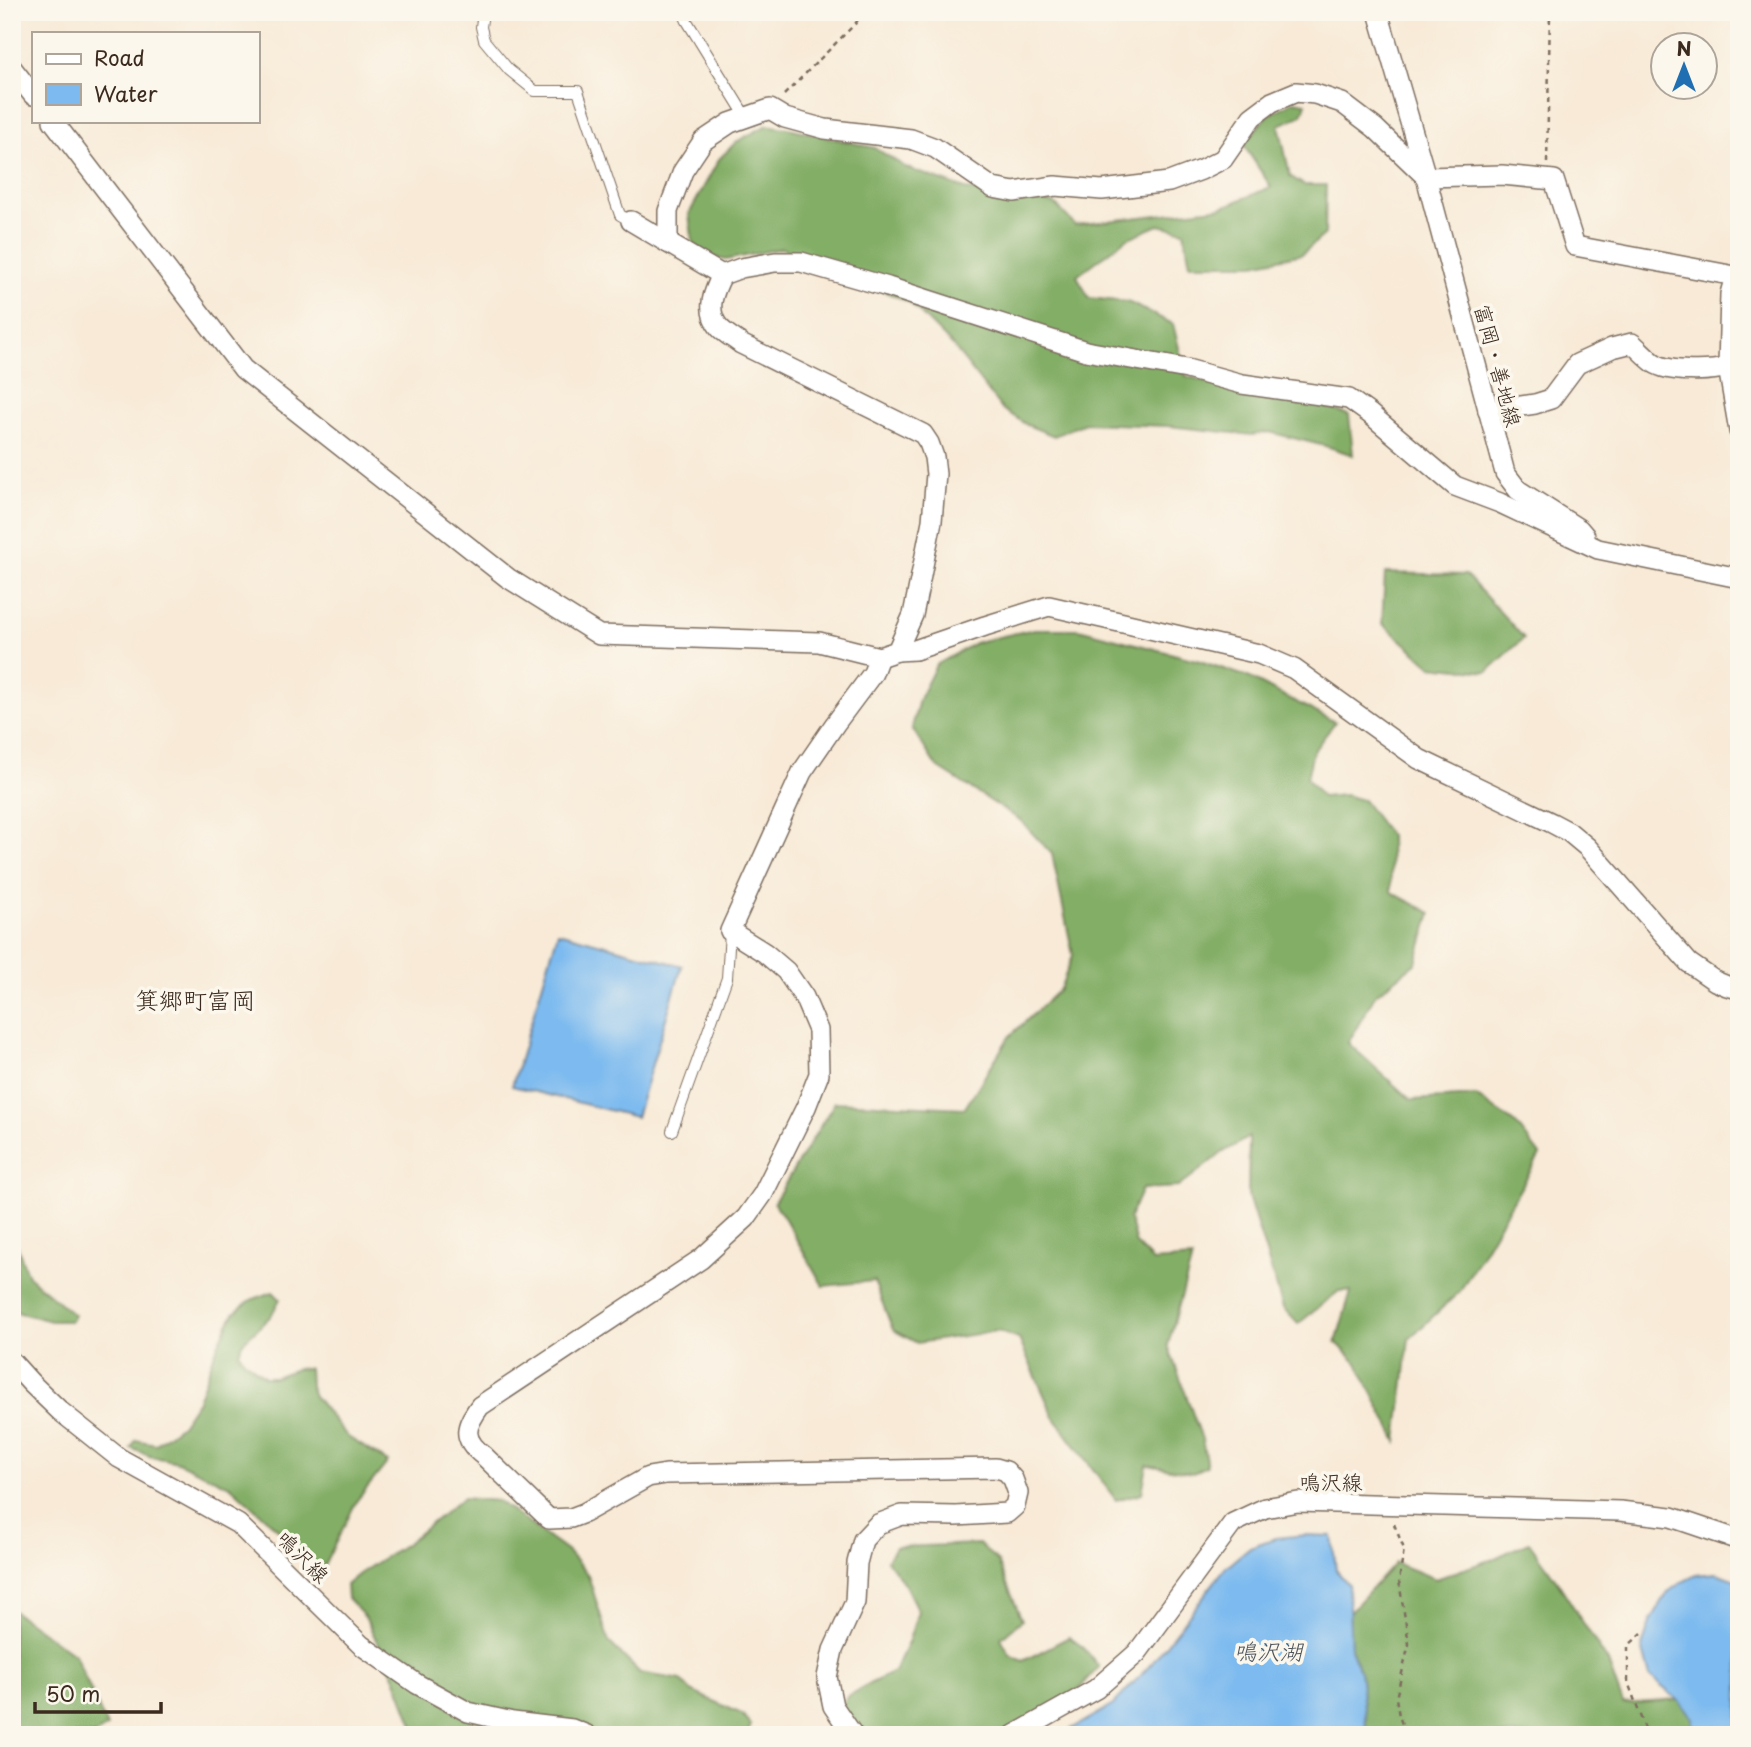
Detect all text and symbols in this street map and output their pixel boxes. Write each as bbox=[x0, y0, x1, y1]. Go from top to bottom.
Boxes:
legend bbox=[32, 32, 259, 122]
north arrow bbox=[1650, 32, 1720, 102]
text: N bbox=[1676, 34, 1692, 62]
text: Road bbox=[94, 41, 145, 73]
text: Water bbox=[94, 77, 158, 109]
street label: 富岡・善地線 bbox=[1467, 300, 1531, 430]
district label: 箕郷町富岡 bbox=[135, 981, 255, 1017]
street label: 鳴沢線 bbox=[1300, 1465, 1363, 1497]
street label: 鳴沢線 bbox=[270, 1522, 338, 1590]
water label: 鳴沢湖 bbox=[1234, 1633, 1305, 1668]
scale bar bbox=[35, 1670, 161, 1714]
text: 50 m bbox=[46, 1677, 100, 1709]

